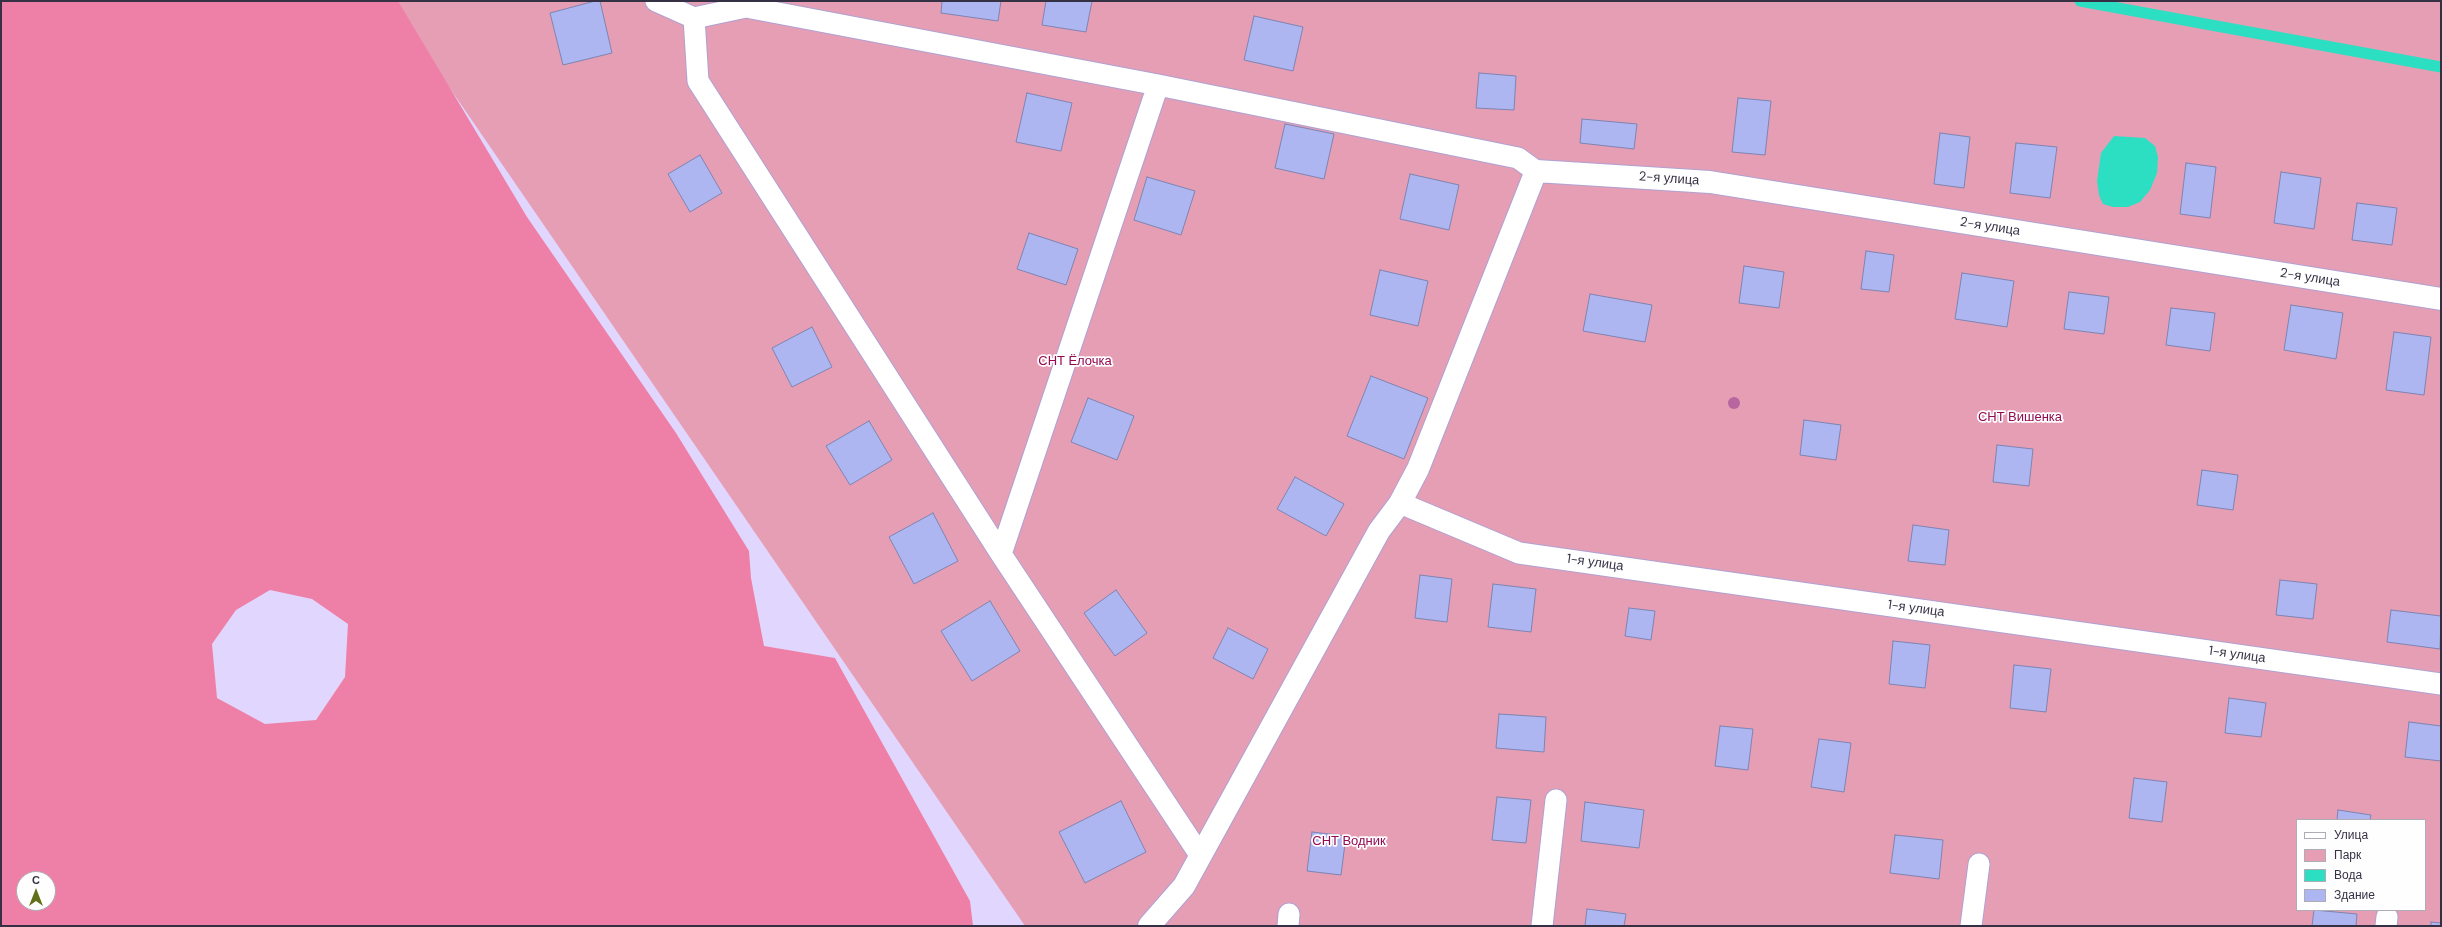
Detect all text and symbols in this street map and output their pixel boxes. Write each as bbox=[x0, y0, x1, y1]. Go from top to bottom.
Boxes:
street label: 2-я улица bbox=[1638, 169, 1700, 189]
street label: 2-я улица bbox=[1959, 215, 2021, 239]
street label: 2-я улица bbox=[2279, 266, 2341, 290]
park label: СНТ Ёлочка bbox=[1038, 354, 1112, 370]
park label: СНТ Вишенка bbox=[1978, 410, 2062, 426]
street label: 1-я улица bbox=[1566, 551, 1624, 575]
street label: 1-я улица bbox=[1887, 597, 1945, 621]
street label: 1-я улица bbox=[2208, 643, 2266, 667]
legend bbox=[2296, 819, 2426, 911]
text: Улица bbox=[2334, 827, 2368, 843]
park label: СНТ Водник bbox=[1312, 834, 1386, 850]
text: Парк bbox=[2334, 847, 2361, 863]
text: Вода bbox=[2334, 867, 2362, 883]
north arrow bbox=[16, 871, 56, 911]
text: С bbox=[32, 873, 40, 887]
text: Здание bbox=[2334, 887, 2375, 903]

